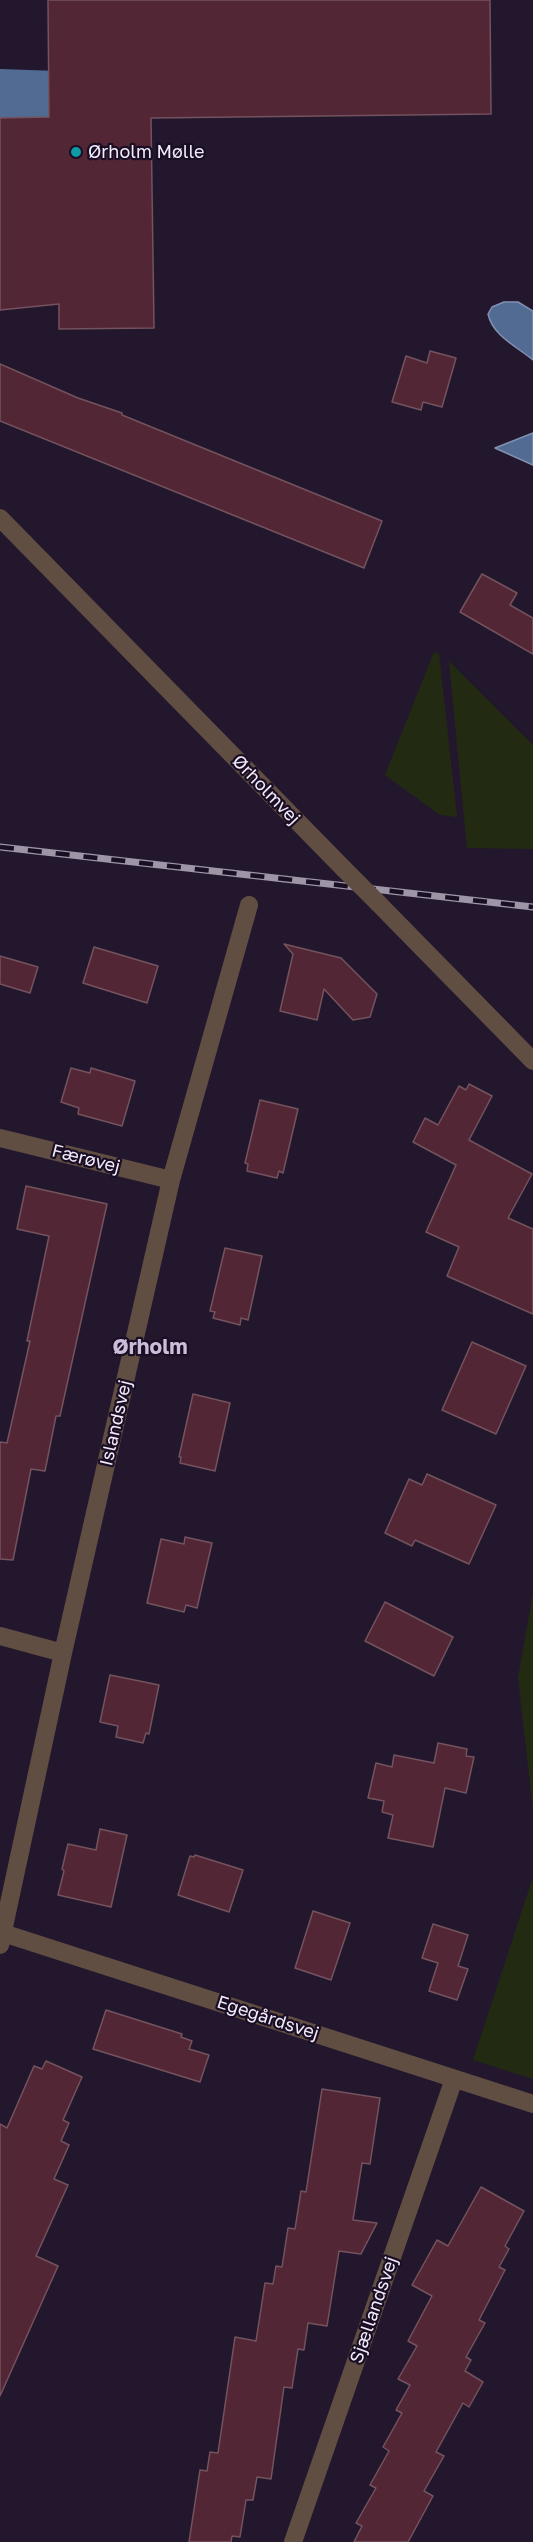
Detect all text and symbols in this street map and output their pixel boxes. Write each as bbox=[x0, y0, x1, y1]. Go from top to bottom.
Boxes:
place label: Ørholm Mølle bbox=[88, 141, 204, 163]
marker: Ørholm Mølle bbox=[69, 145, 83, 159]
street label: Ørholmvej bbox=[227, 751, 305, 829]
street label: Færøvej bbox=[50, 1140, 122, 1178]
district label: Ørholm bbox=[112, 1334, 188, 1360]
street label: Islandsvej bbox=[96, 1378, 136, 1468]
street label: Egegårdsvej bbox=[214, 1991, 322, 2045]
street label: Sjællandsvej bbox=[346, 2254, 402, 2366]

